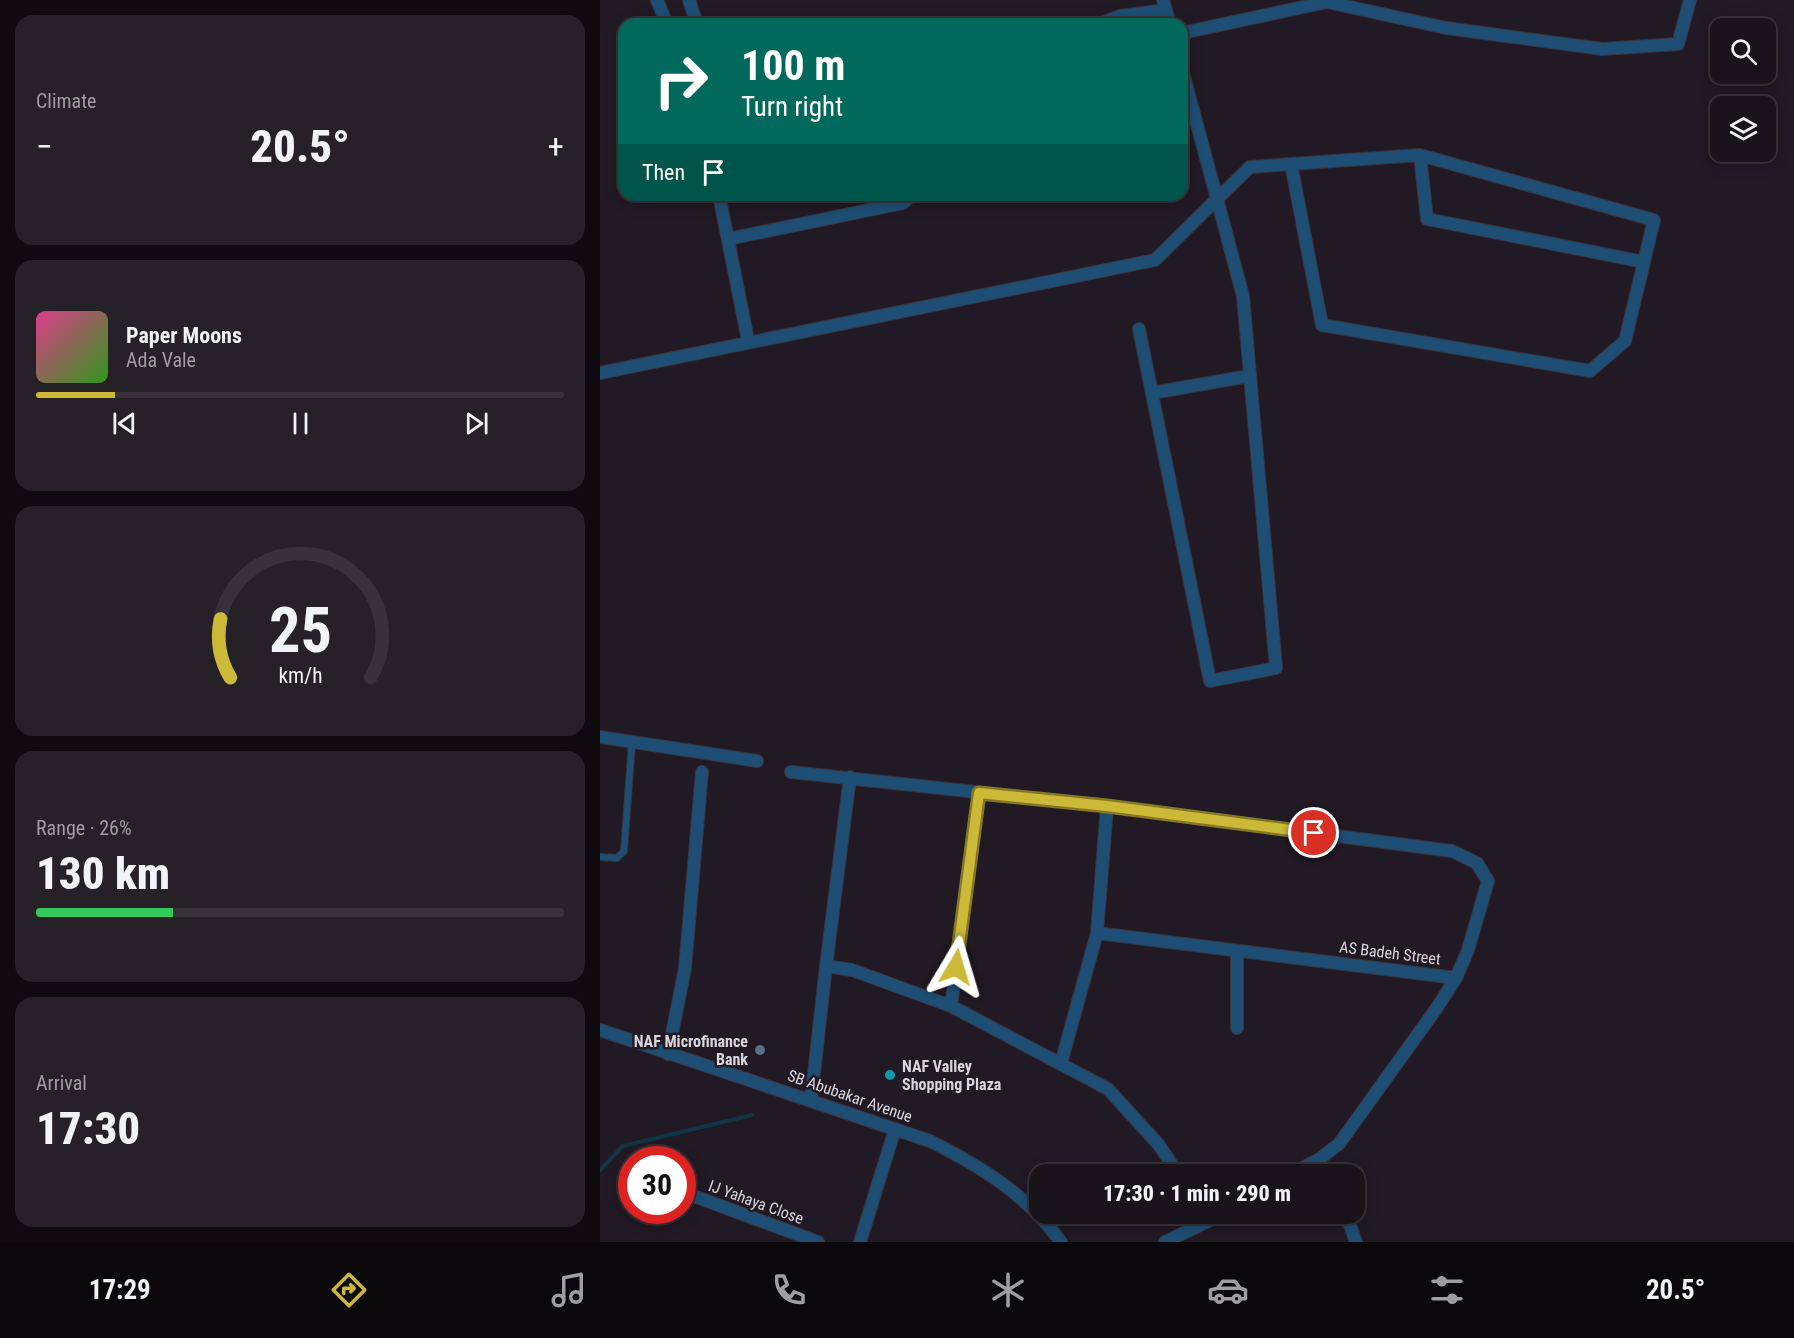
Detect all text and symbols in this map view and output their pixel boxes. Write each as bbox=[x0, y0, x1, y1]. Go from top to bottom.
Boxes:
map controls bbox=[1710, 18, 1776, 162]
button: search bbox=[1710, 18, 1776, 84]
text: 100 m bbox=[741, 41, 846, 90]
icon: right bbox=[642, 42, 720, 120]
text: Climate bbox=[36, 89, 96, 113]
text: Turn right bbox=[741, 91, 843, 123]
button: layers bbox=[1710, 96, 1776, 162]
text: 20.5° bbox=[250, 120, 350, 173]
text: − bbox=[36, 127, 53, 166]
text: + bbox=[548, 127, 564, 166]
icon: arrive bbox=[697, 156, 730, 189]
text: Then bbox=[642, 160, 685, 185]
text: Paper Moons bbox=[126, 323, 242, 348]
text: Ada Vale bbox=[126, 348, 196, 372]
icon: previous bbox=[108, 407, 141, 440]
icon: pause bbox=[284, 407, 317, 440]
icon: next bbox=[460, 407, 493, 440]
text: 25 bbox=[268, 594, 332, 667]
text: km/h bbox=[278, 663, 322, 688]
pin bbox=[1288, 807, 1339, 858]
text: Range · 26% bbox=[36, 816, 132, 840]
icon: arrive bbox=[1297, 816, 1330, 849]
text: 130 km bbox=[36, 847, 170, 900]
position arrow bbox=[924, 935, 988, 999]
street label: AS Badeh Street bbox=[1338, 937, 1442, 969]
place label: NAF Microfinance Bank bbox=[634, 1032, 748, 1069]
marker: NAF Microfinance Bank bbox=[753, 1043, 767, 1057]
place label: NAF Valley Shopping Plaza bbox=[902, 1057, 1002, 1094]
street label: SB Abubakar Avenue bbox=[785, 1066, 915, 1126]
marker: NAF Valley Shopping Plaza bbox=[883, 1068, 897, 1082]
text: Arrival bbox=[36, 1071, 87, 1095]
text: 17:30 bbox=[36, 1102, 140, 1155]
speed limit sign: 30 bbox=[618, 1146, 696, 1224]
street label: IJ Yahaya Close bbox=[706, 1176, 806, 1228]
text: 17:30 · 1 min · 290 m bbox=[1103, 1181, 1291, 1206]
icon: directions bbox=[328, 1269, 370, 1311]
icon: music bbox=[548, 1269, 590, 1311]
icon: phone bbox=[768, 1269, 810, 1311]
icon: climate bbox=[987, 1269, 1029, 1311]
icon: car bbox=[1207, 1269, 1249, 1311]
icon: filters bbox=[1426, 1269, 1468, 1311]
text: 17:29 bbox=[89, 1274, 151, 1306]
text: 20.5° bbox=[1646, 1274, 1705, 1306]

